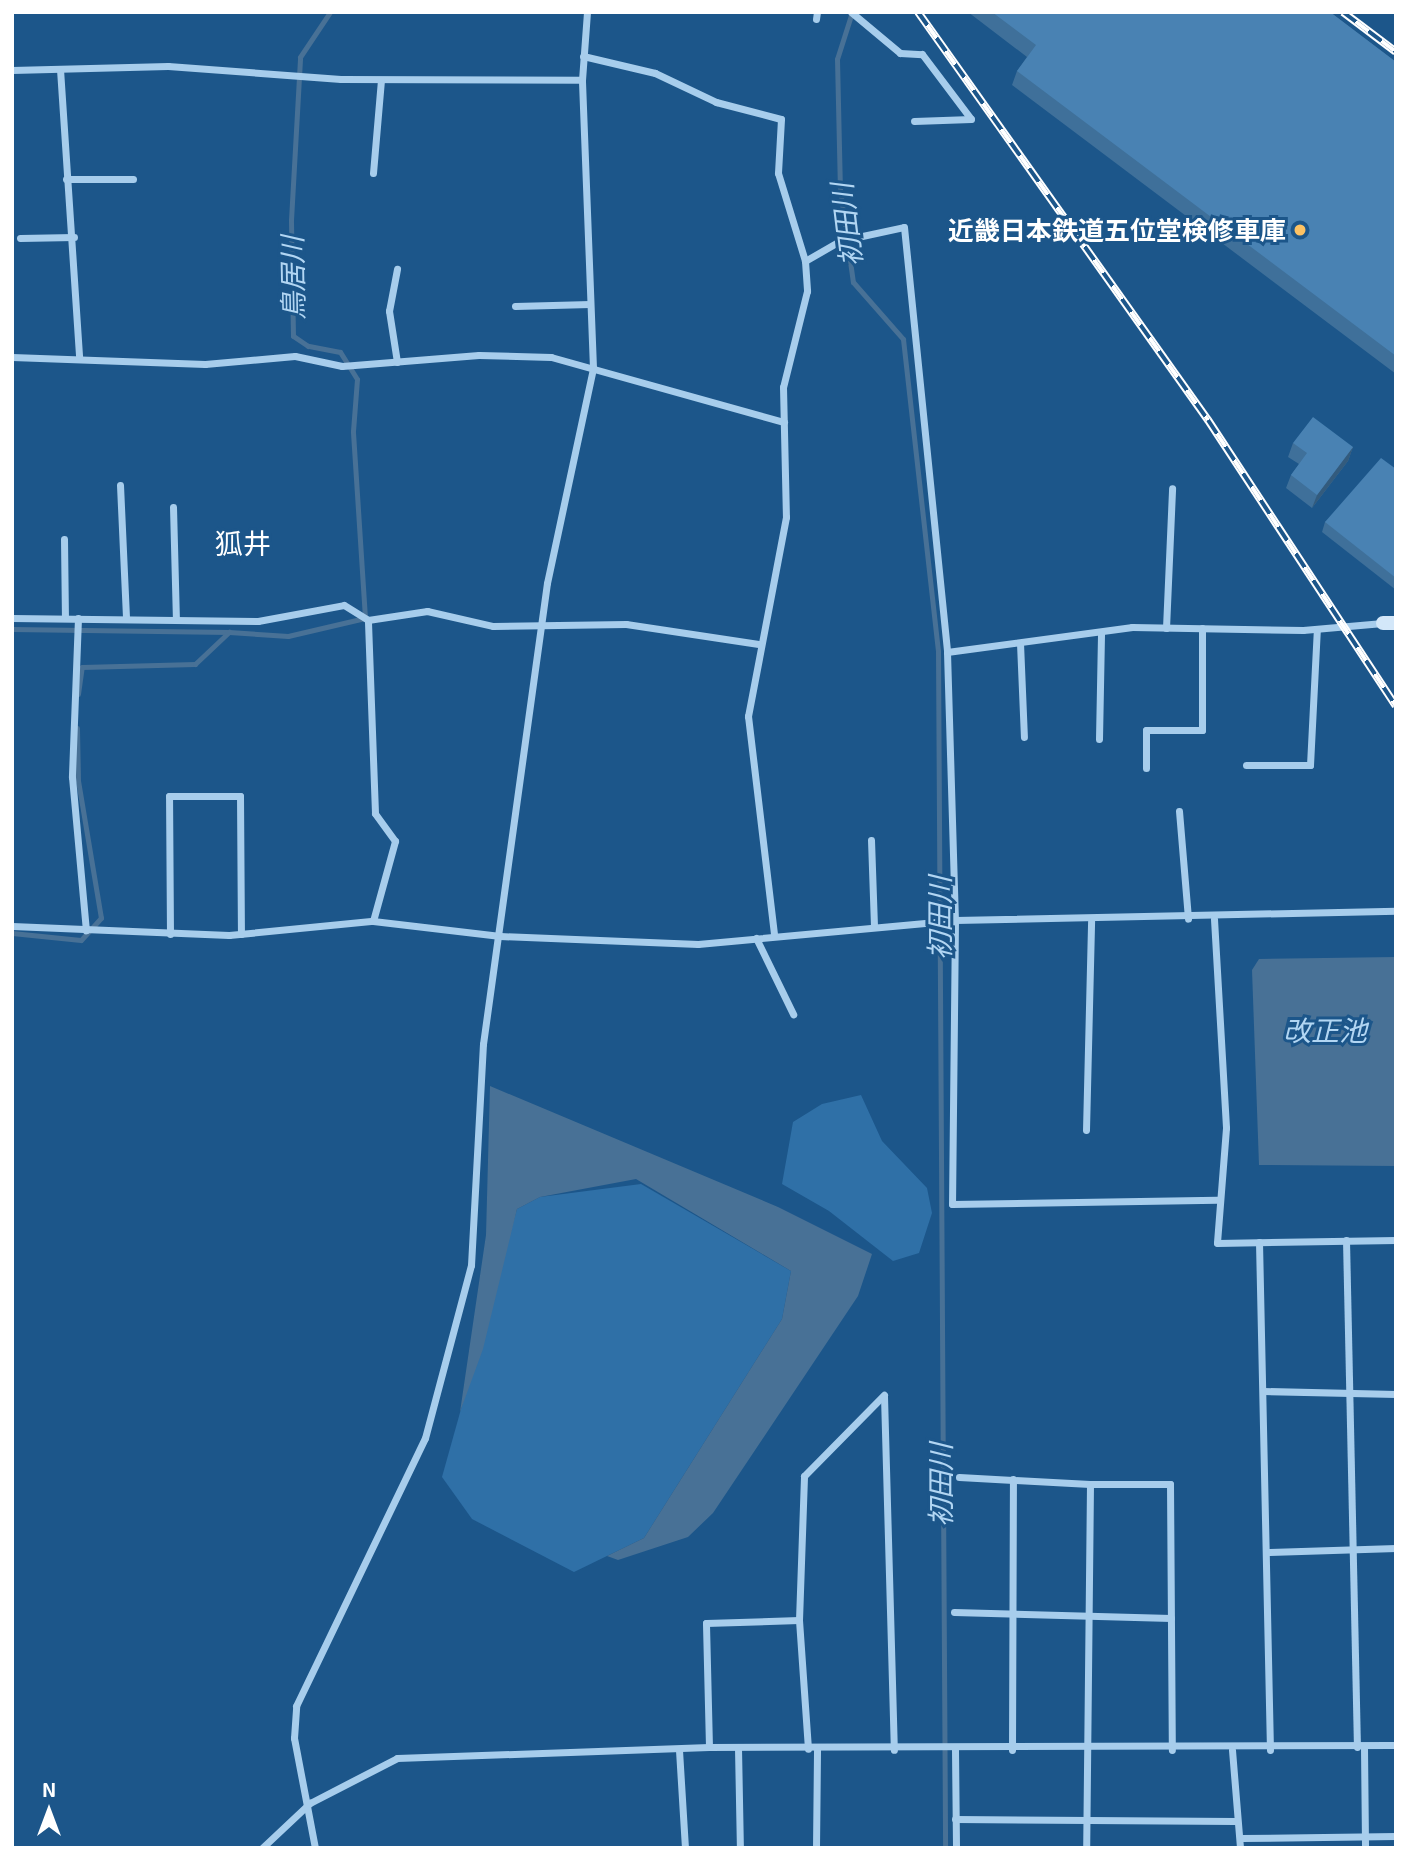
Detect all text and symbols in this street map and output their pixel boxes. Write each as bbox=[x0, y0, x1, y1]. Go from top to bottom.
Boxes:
water label: 初田川 bbox=[824, 181, 868, 269]
place label: 近畿日本鉄道五位堂検修車庫 bbox=[948, 214, 1286, 246]
marker: 近畿日本鉄道五位堂検修車庫 bbox=[1292, 222, 1308, 238]
water label: 鳥居川 bbox=[274, 236, 310, 320]
district label: 狐井 bbox=[215, 526, 271, 560]
water label: 初田川 bbox=[922, 876, 956, 960]
water label: 改正池 bbox=[1283, 1013, 1367, 1047]
water label: 初田川 bbox=[923, 1443, 957, 1527]
north arrow bbox=[14, 1776, 84, 1846]
text: N bbox=[42, 1778, 56, 1801]

